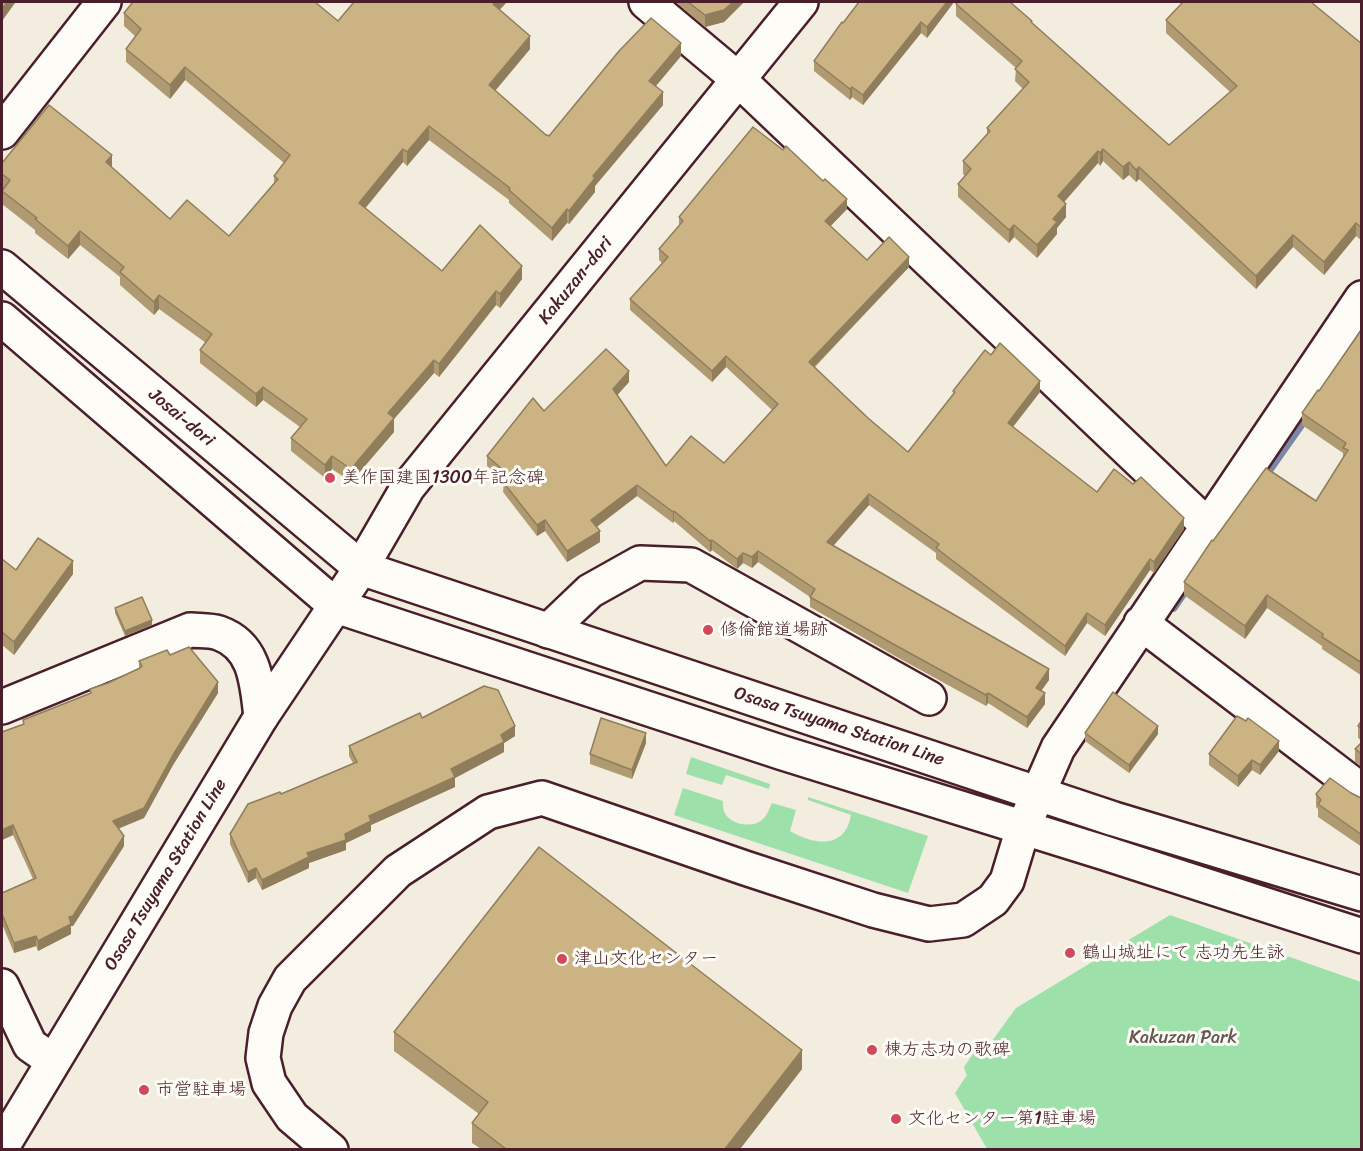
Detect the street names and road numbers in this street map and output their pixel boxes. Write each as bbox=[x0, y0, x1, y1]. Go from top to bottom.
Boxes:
street label: Kakuzan-dori bbox=[534, 233, 618, 329]
street label: Josai-dori bbox=[144, 384, 218, 452]
street label: Osasa Tsuyama Station Line bbox=[731, 683, 947, 771]
street label: Osasa Tsuyama Station Line bbox=[100, 775, 232, 975]

